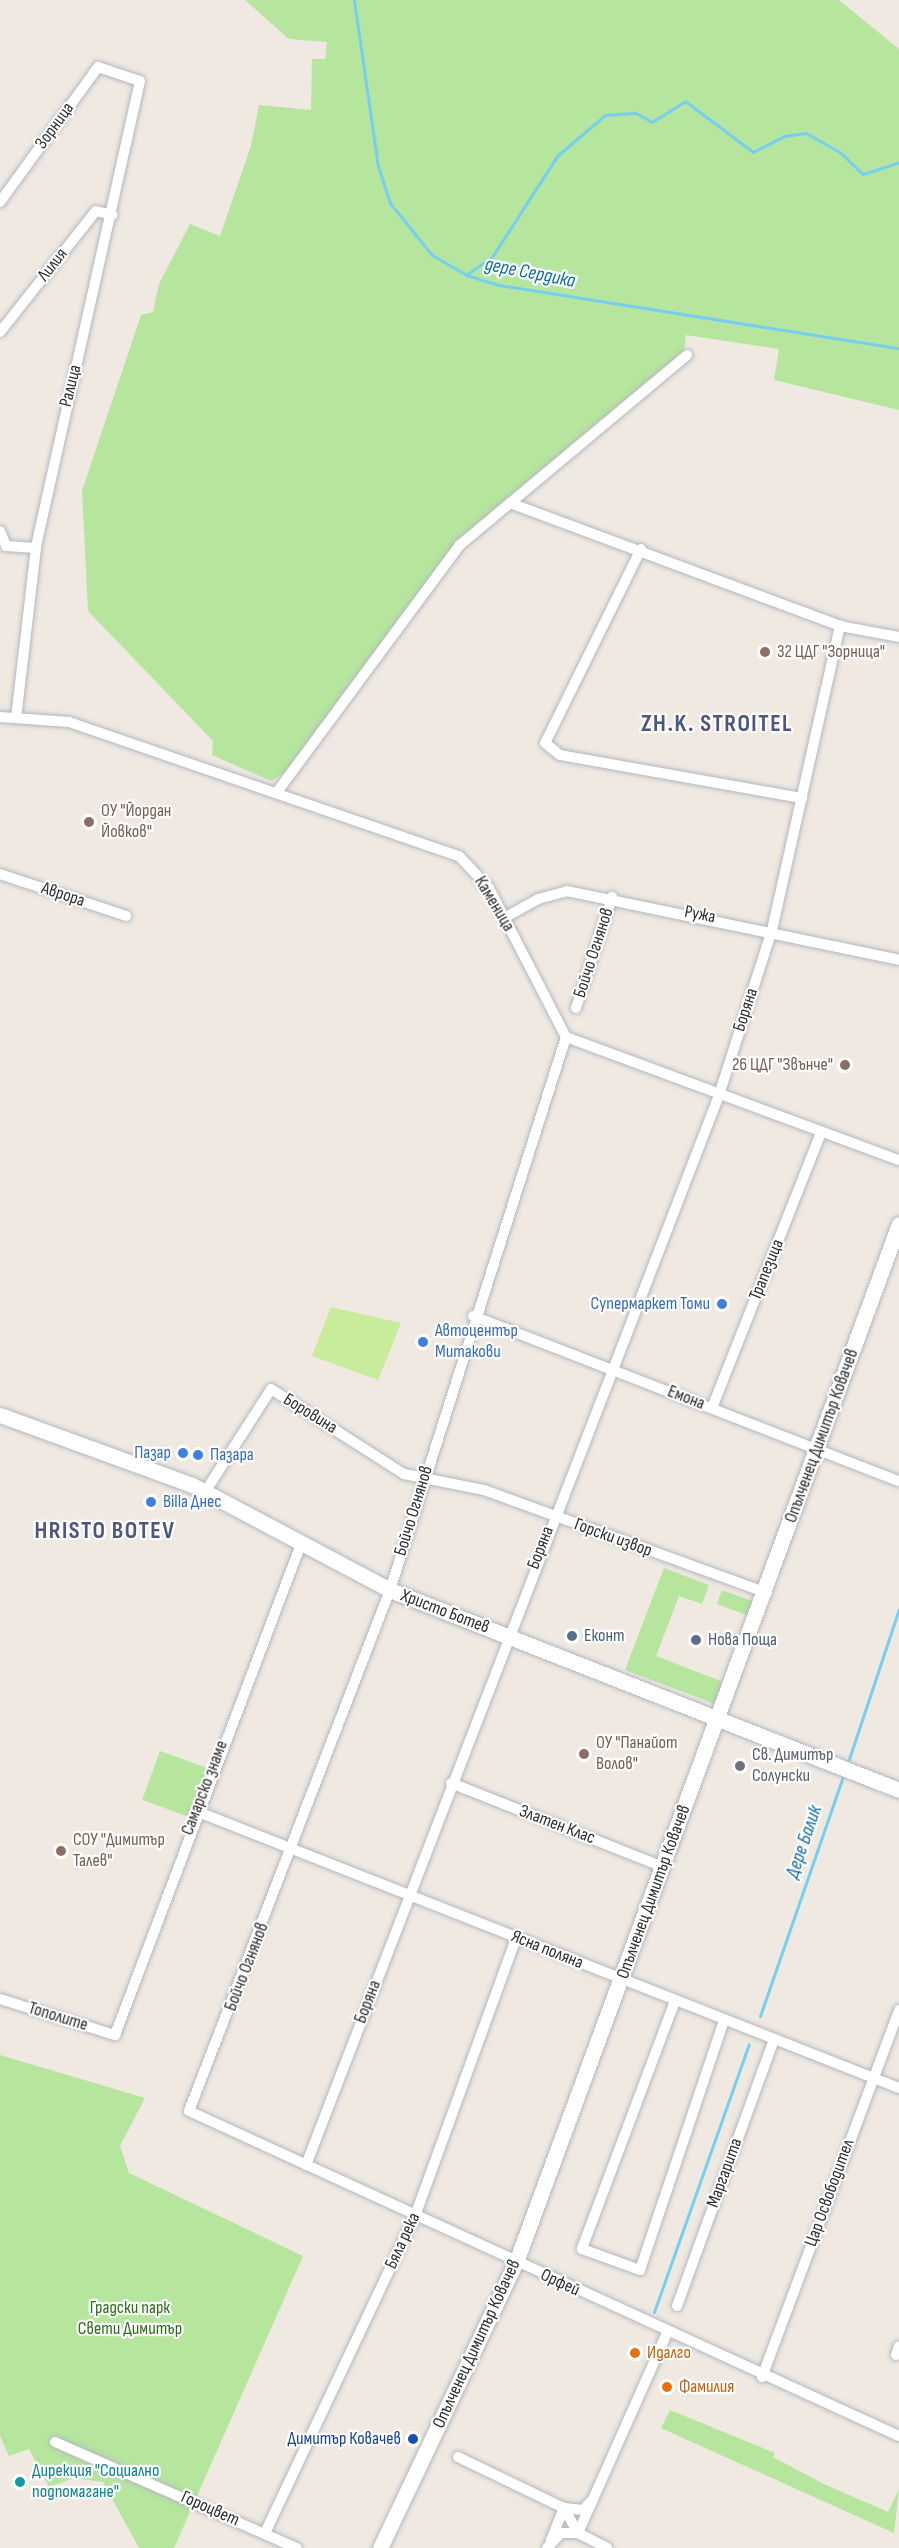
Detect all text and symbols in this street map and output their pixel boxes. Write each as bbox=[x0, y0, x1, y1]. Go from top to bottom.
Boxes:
street label: Зорница bbox=[31, 98, 79, 154]
street label: Лилия bbox=[33, 244, 73, 286]
water label: дере Сердика bbox=[483, 252, 577, 294]
street label: Ралица bbox=[55, 363, 87, 409]
place label: 32 ЦДГ "Зорница" bbox=[777, 641, 885, 663]
marker: 32 ЦДГ "Зорница" bbox=[758, 645, 772, 659]
district label: ZH.K. STROITEL bbox=[641, 710, 793, 738]
place label: ОУ "Йордан Йовков" bbox=[101, 801, 171, 844]
marker: ОУ "Йордан Йовков" bbox=[82, 815, 96, 829]
street label: Каменица bbox=[469, 872, 519, 936]
street label: Аврора bbox=[39, 878, 87, 912]
street label: Ружа bbox=[683, 901, 717, 929]
street label: Бойчо Огнянов bbox=[569, 905, 619, 1001]
street label: Боряна bbox=[729, 986, 763, 1034]
place label: 26 ЦДГ "Звънче" bbox=[732, 1054, 833, 1076]
marker: 26 ЦДГ "Звънче" bbox=[838, 1058, 852, 1072]
street label: Трапезица bbox=[745, 1236, 789, 1304]
place label: Супермаркет Томи bbox=[591, 1293, 710, 1315]
marker: Супермаркет Томи bbox=[715, 1297, 729, 1311]
place label: Автоцентър Митакови bbox=[435, 1321, 518, 1364]
marker: Автоцентър Митакови bbox=[416, 1335, 430, 1349]
street label: Опълченец Димитър Ковачев bbox=[780, 1346, 864, 1526]
street label: Емона bbox=[664, 1381, 708, 1415]
street label: Боровина bbox=[279, 1389, 341, 1439]
place label: Пазар bbox=[134, 1442, 171, 1464]
place label: Пазара bbox=[210, 1444, 254, 1466]
marker: Пазар bbox=[176, 1446, 190, 1460]
marker: Пазара bbox=[191, 1448, 205, 1462]
street label: Бойчо Огнянов bbox=[390, 1463, 438, 1559]
place label: Billa Днес bbox=[163, 1491, 222, 1513]
marker: Billa Днес bbox=[144, 1495, 158, 1509]
street label: Горски извор bbox=[571, 1514, 655, 1562]
district label: HRISTO BOTEV bbox=[34, 1517, 176, 1545]
street label: Боряна bbox=[523, 1523, 559, 1573]
street label: Христо Ботев bbox=[398, 1585, 492, 1639]
place label: Еконт bbox=[584, 1625, 625, 1647]
marker: Еконт bbox=[565, 1629, 579, 1643]
place label: Нова Поща bbox=[708, 1629, 777, 1651]
marker: Нова Поща bbox=[689, 1633, 703, 1647]
place label: ОУ "Панайот Волов" bbox=[596, 1733, 677, 1776]
street label: Самарско знаме bbox=[177, 1738, 233, 1838]
place label: Св. Димитър Солунски bbox=[752, 1745, 833, 1788]
marker: ОУ "Панайот Волов" bbox=[577, 1747, 591, 1761]
marker: Св. Димитър Солунски bbox=[733, 1759, 747, 1773]
street label: Златен Клас bbox=[516, 1801, 598, 1849]
street label: Опълченец Димитър Ковачев bbox=[612, 1802, 696, 1982]
water label: Дере Балик bbox=[780, 1802, 828, 1882]
place label: СОУ "Димитър Талев" bbox=[73, 1830, 165, 1872]
marker: СОУ "Димитър Талев" bbox=[54, 1844, 68, 1858]
street label: Бойчо Огнянов bbox=[220, 1920, 274, 2014]
street label: Ясна поляна bbox=[508, 1926, 586, 1974]
street label: Боряна bbox=[350, 1977, 386, 2027]
street label: Тополите bbox=[26, 1998, 90, 2036]
street label: Маргарита bbox=[703, 2135, 747, 2211]
street label: Цар Освободител bbox=[801, 2136, 859, 2250]
street label: Бяла река bbox=[381, 2209, 425, 2273]
street label: Опълченец Димитър Ковачев bbox=[428, 2256, 526, 2432]
street label: Орфей bbox=[537, 2265, 583, 2301]
park label: Градски парк Свети Димитър bbox=[78, 2298, 182, 2340]
place label: Идалго bbox=[647, 2342, 691, 2364]
marker: Идалго bbox=[628, 2346, 642, 2360]
place label: Фамилия bbox=[679, 2376, 734, 2398]
marker: Фамилия bbox=[660, 2380, 674, 2394]
place label: Димитър Ковачев bbox=[287, 2428, 401, 2450]
marker: Димитър Ковачев bbox=[406, 2432, 420, 2446]
place label: Дирекция "Социално подпомагане" bbox=[32, 2461, 159, 2504]
marker: Дирекция "Социално подпомагане" bbox=[13, 2475, 27, 2489]
street label: Гороцвет bbox=[177, 2487, 243, 2531]

